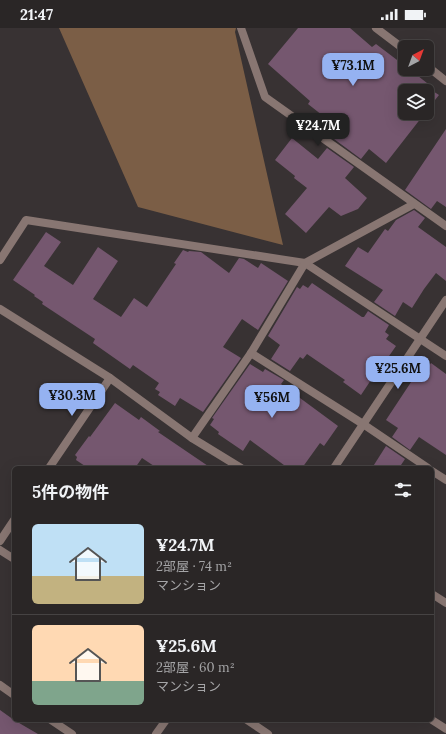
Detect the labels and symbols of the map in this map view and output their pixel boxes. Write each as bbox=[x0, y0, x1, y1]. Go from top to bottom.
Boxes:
north arrow bbox=[398, 40, 434, 76]
pin: ¥73.1M bbox=[320, 53, 386, 87]
pin: ¥24.7M bbox=[285, 113, 351, 147]
pin: ¥25.6M bbox=[365, 356, 431, 390]
pin: ¥30.3M bbox=[39, 383, 105, 417]
pin: ¥56M bbox=[248, 385, 296, 419]

